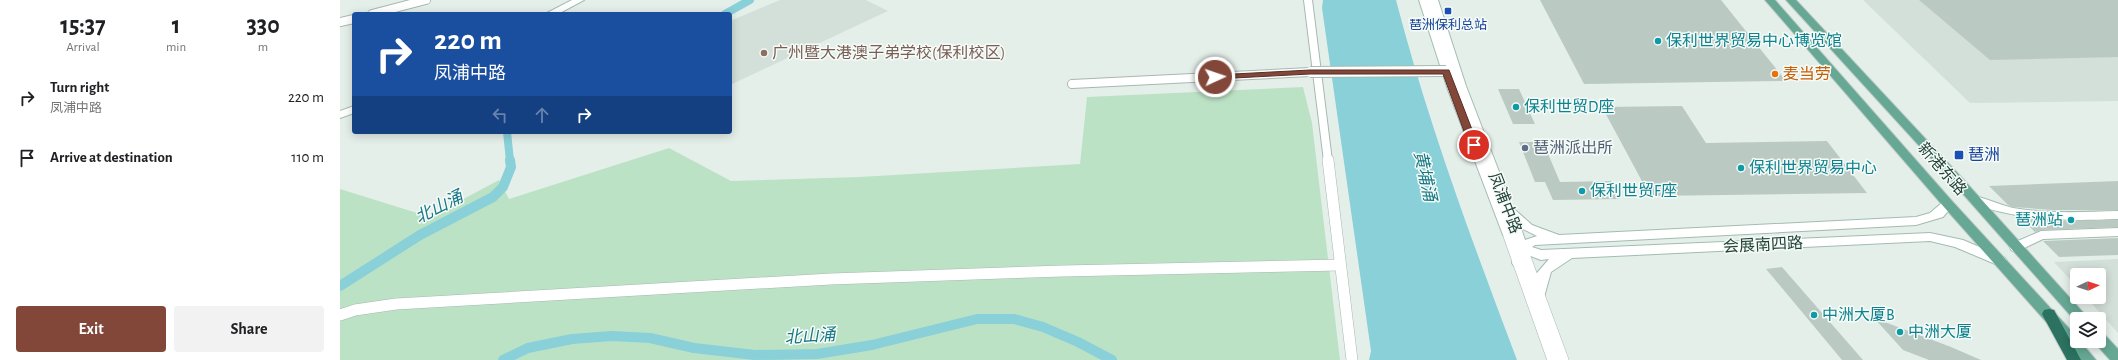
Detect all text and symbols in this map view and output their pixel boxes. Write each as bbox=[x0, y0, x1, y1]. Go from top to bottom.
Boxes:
marker: 琶洲保利总站 bbox=[1443, 6, 1453, 16]
text: 15:37 bbox=[60, 14, 106, 38]
text: 1 bbox=[172, 14, 180, 38]
text: 330 bbox=[246, 14, 280, 38]
place label: 琶洲保利总站 bbox=[1409, 17, 1487, 32]
text: 220 m bbox=[434, 27, 502, 55]
icon: right bbox=[368, 28, 420, 80]
place label: 保利世界贸易中心博览馆 bbox=[1666, 32, 1842, 49]
marker: 保利世界贸易中心博览馆 bbox=[1653, 36, 1663, 46]
text: Arrival bbox=[66, 41, 100, 54]
text: min bbox=[166, 41, 186, 54]
text: m bbox=[258, 41, 268, 54]
place label: 广州暨大港澳子弟学校(保利校区) bbox=[772, 44, 1006, 61]
marker: 广州暨大港澳子弟学校(保利校区) bbox=[759, 48, 769, 58]
position arrow bbox=[1194, 56, 1236, 98]
text: 凤浦中路 bbox=[434, 65, 506, 83]
place label: 麦当劳 bbox=[1783, 66, 1831, 82]
marker: 麦当劳 bbox=[1770, 69, 1780, 79]
text: Turn right bbox=[50, 80, 109, 95]
icon: right bbox=[16, 87, 38, 109]
text: 220 m bbox=[288, 90, 324, 105]
place label: 保利世贸D座 bbox=[1524, 98, 1614, 115]
text: 凤浦中路 bbox=[50, 102, 102, 115]
marker: 保利世贸D座 bbox=[1511, 102, 1521, 112]
icon: left bbox=[489, 104, 511, 126]
icon: ahead bbox=[531, 104, 553, 126]
icon: right bbox=[573, 104, 595, 126]
pin bbox=[1457, 128, 1491, 162]
icon: arrive bbox=[1463, 134, 1485, 156]
place label: 琶洲派出所 bbox=[1533, 139, 1613, 156]
street label: 新港东路 bbox=[1915, 139, 1970, 198]
marker: 琶洲派出所 bbox=[1520, 143, 1530, 153]
place label: 琶洲 bbox=[1968, 146, 2000, 163]
icon: arrive bbox=[16, 147, 38, 169]
water label: 黄埔涌 bbox=[1411, 149, 1440, 205]
marker: 琶洲 bbox=[1953, 149, 1965, 161]
text: Arrive at destination bbox=[50, 150, 173, 165]
text: 110 m bbox=[291, 150, 324, 165]
place label: 保利世界贸易中心 bbox=[1749, 159, 1877, 176]
marker: 保利世界贸易中心 bbox=[1736, 163, 1746, 173]
street label: 凤浦中路 bbox=[1486, 170, 1525, 236]
place label: 保利世贸F座 bbox=[1590, 182, 1677, 199]
water label: 北山涌 bbox=[412, 186, 467, 226]
marker: 保利世贸F座 bbox=[1577, 186, 1587, 196]
place label: 琶洲站 bbox=[2015, 211, 2063, 228]
marker: 琶洲站 bbox=[2066, 215, 2076, 225]
street label: 会展南四路 bbox=[1723, 234, 1803, 255]
north arrow bbox=[2070, 268, 2106, 304]
map controls bbox=[2070, 268, 2106, 348]
button: Exit bbox=[16, 306, 166, 352]
button: Share bbox=[174, 306, 324, 352]
place label: 中洲大厦B bbox=[1822, 306, 1895, 323]
marker: 中洲大厦B bbox=[1809, 310, 1819, 320]
button: layers bbox=[2070, 312, 2106, 348]
place label: 中洲大厦 bbox=[1908, 323, 1972, 340]
water label: 北山涌 bbox=[784, 325, 838, 346]
marker: 中洲大厦 bbox=[1895, 327, 1905, 337]

